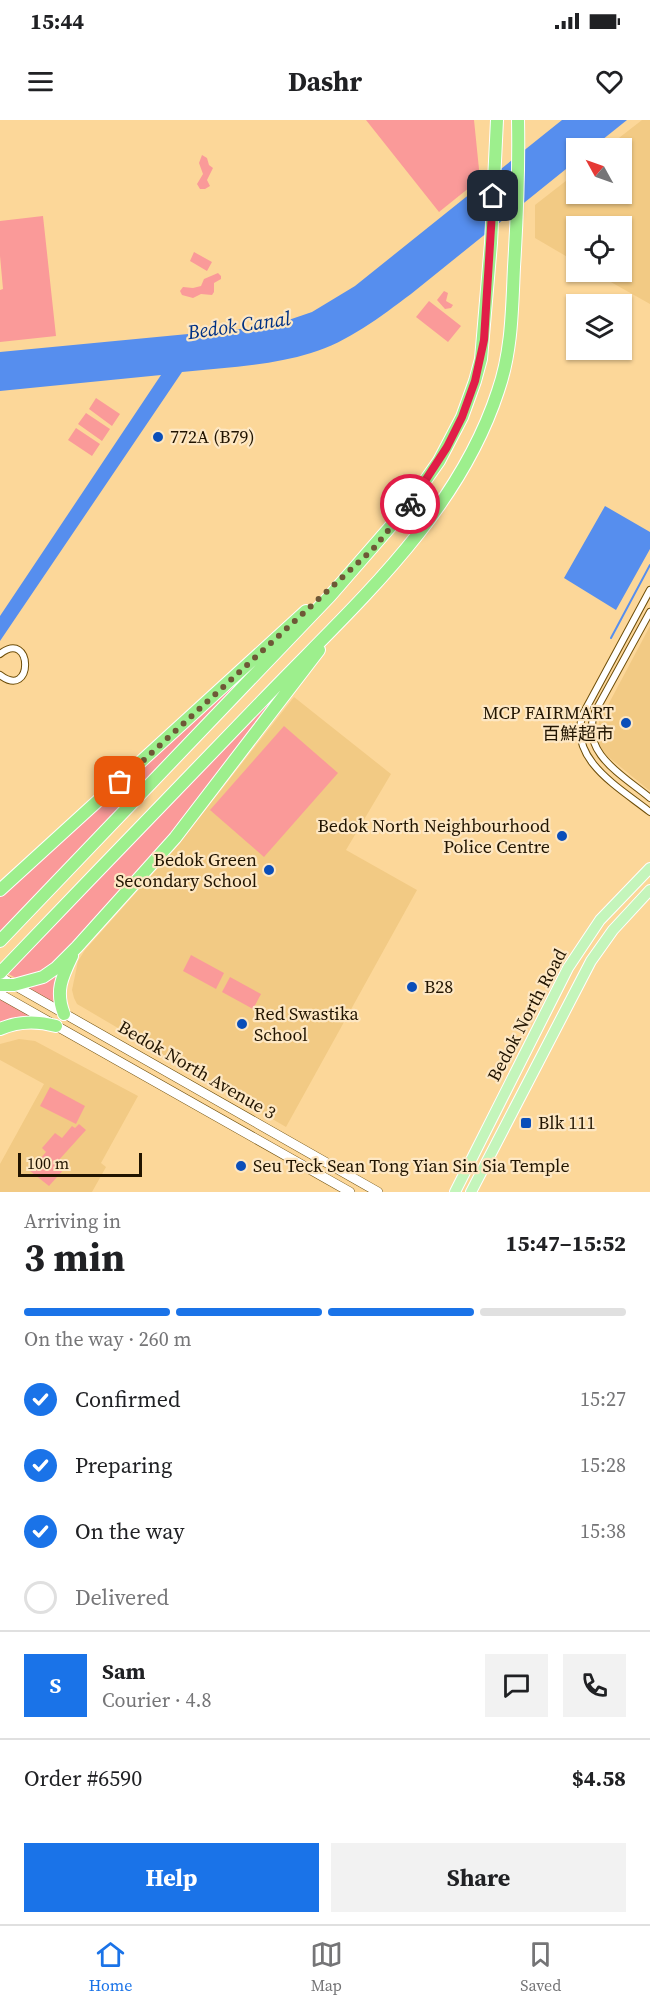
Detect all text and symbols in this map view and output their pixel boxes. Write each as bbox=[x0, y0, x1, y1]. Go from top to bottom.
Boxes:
text: 15:44 bbox=[30, 6, 84, 36]
text: Dashr bbox=[288, 63, 362, 100]
icon: menu bbox=[24, 65, 57, 98]
icon: heart bbox=[593, 65, 626, 98]
north arrow bbox=[566, 138, 632, 204]
map controls bbox=[566, 138, 632, 360]
pin bbox=[467, 170, 518, 221]
icon: home bbox=[476, 179, 509, 212]
button: locate bbox=[566, 216, 632, 282]
button: layers bbox=[566, 294, 632, 360]
water label: Bedok Canal bbox=[185, 304, 293, 346]
place label: 772A (B79) bbox=[170, 424, 255, 449]
marker: 772A (B79) bbox=[151, 430, 165, 444]
courier bbox=[380, 474, 440, 534]
icon: bike bbox=[394, 488, 427, 521]
place label: MCP FAIRMART 百鮮超市 bbox=[483, 700, 614, 746]
marker: MCP FAIRMART 百鮮超市 bbox=[619, 716, 633, 730]
pin bbox=[94, 756, 145, 807]
icon: bag bbox=[103, 765, 136, 798]
place label: Bedok North Neighbourhood Police Centre bbox=[318, 813, 550, 859]
marker: Bedok North Neighbourhood Police Centre bbox=[555, 829, 569, 843]
place label: Bedok Green Secondary School bbox=[115, 847, 257, 893]
marker: Bedok Green Secondary School bbox=[262, 863, 276, 877]
street label: Bedok North Road bbox=[481, 944, 572, 1086]
place label: B28 bbox=[424, 974, 453, 999]
marker: B28 bbox=[405, 980, 419, 994]
place label: Red Swastika School bbox=[254, 1001, 359, 1047]
street label: Bedok North Avenue 3 bbox=[114, 1014, 281, 1125]
marker: Red Swastika School bbox=[235, 1017, 249, 1031]
place label: Blk 111 bbox=[538, 1110, 596, 1135]
marker: Blk 111 bbox=[519, 1116, 533, 1130]
scale bar bbox=[18, 1150, 142, 1178]
text: 100 m bbox=[27, 1152, 69, 1174]
place label: Seu Teck Sean Tong Yian Sin Sia Temple bbox=[253, 1153, 570, 1178]
marker: Seu Teck Sean Tong Yian Sin Sia Temple bbox=[234, 1159, 248, 1173]
text: Arriving in bbox=[24, 1207, 121, 1235]
text: 15:47–15:52 bbox=[506, 1228, 626, 1258]
text: 3 min bbox=[24, 1231, 125, 1284]
text: On the way · 260 m bbox=[24, 1325, 191, 1353]
icon: check bbox=[24, 1383, 57, 1416]
text: Confirmed bbox=[75, 1384, 180, 1414]
text: 15:27 bbox=[580, 1385, 626, 1413]
icon: check bbox=[24, 1449, 57, 1482]
text: Preparing bbox=[75, 1450, 172, 1480]
text: 15:28 bbox=[580, 1451, 626, 1479]
icon: check bbox=[24, 1515, 57, 1548]
text: On the way bbox=[75, 1516, 184, 1546]
text: 15:38 bbox=[580, 1517, 626, 1545]
text: Delivered bbox=[75, 1582, 169, 1612]
button: chat bbox=[485, 1654, 548, 1717]
button: phone bbox=[563, 1654, 626, 1717]
text: Sam bbox=[102, 1656, 146, 1686]
text: S bbox=[50, 1670, 61, 1700]
text: Courier · 4.8 bbox=[102, 1686, 211, 1714]
text: Order #6590 bbox=[24, 1763, 142, 1793]
text: $4.58 bbox=[572, 1763, 626, 1793]
button: Help bbox=[24, 1843, 319, 1912]
button: Share bbox=[331, 1843, 626, 1912]
tab: Home bbox=[89, 1938, 132, 1996]
tab: Map bbox=[310, 1938, 343, 1996]
tab: Saved bbox=[520, 1938, 561, 1996]

